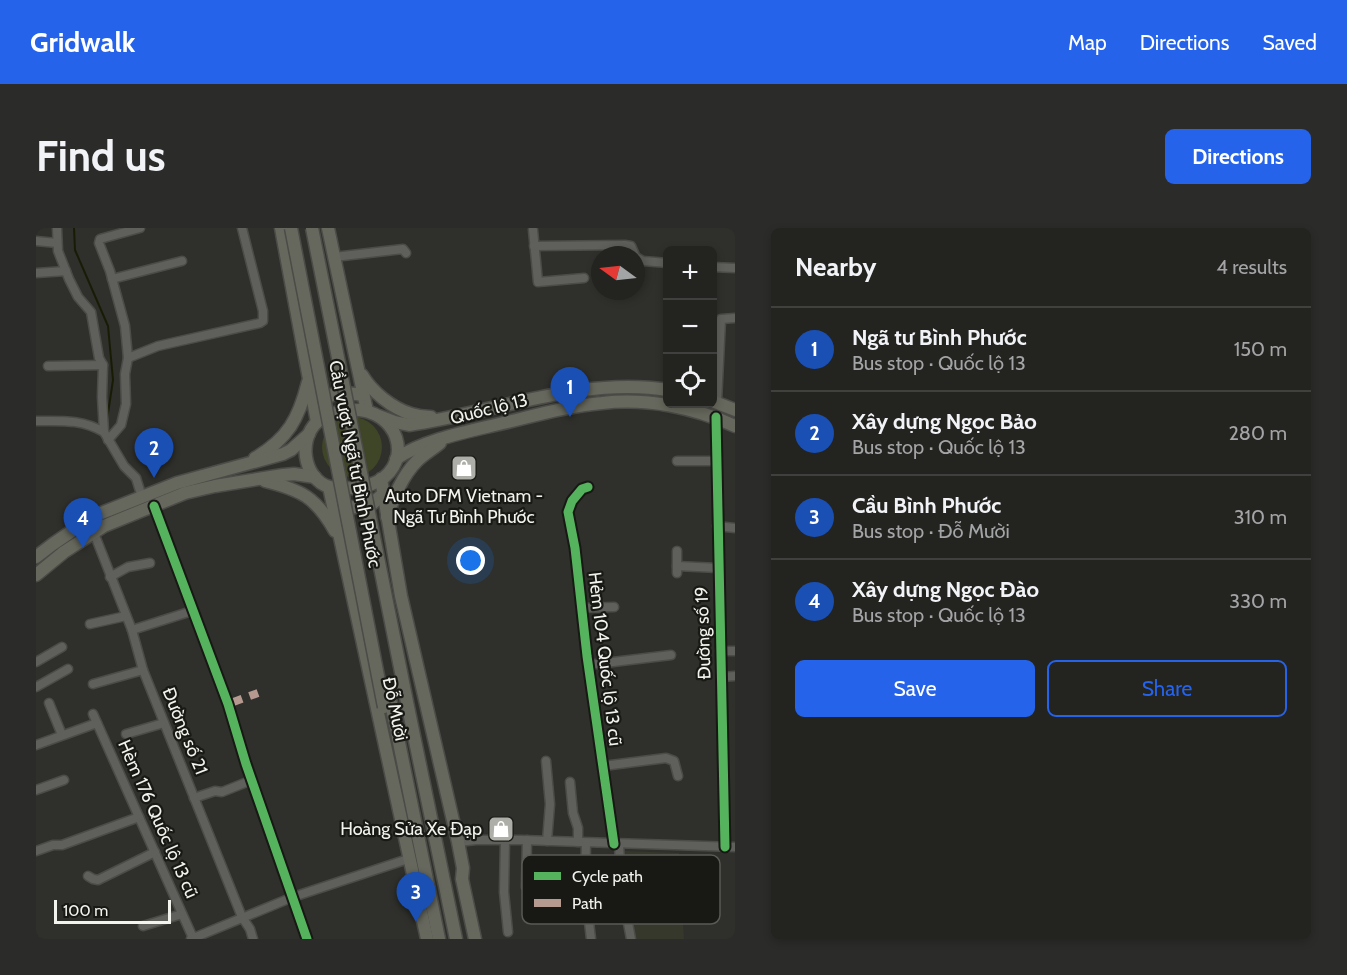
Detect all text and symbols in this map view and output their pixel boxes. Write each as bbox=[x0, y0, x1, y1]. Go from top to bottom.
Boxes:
text: Gridwalk bbox=[30, 25, 135, 59]
text: Map bbox=[1068, 30, 1107, 55]
text: Directions bbox=[1140, 30, 1229, 55]
text: Saved bbox=[1262, 30, 1317, 55]
button: Directions bbox=[1165, 129, 1311, 184]
text: Find us bbox=[36, 130, 165, 182]
north arrow bbox=[591, 246, 645, 300]
map controls bbox=[663, 246, 717, 408]
button: + bbox=[663, 246, 717, 300]
text: Nearby bbox=[795, 251, 876, 283]
text: 4 results bbox=[1216, 255, 1287, 279]
button: − bbox=[663, 300, 717, 354]
text: Ngã tư Bình Phước bbox=[852, 324, 1027, 351]
text: 1 bbox=[811, 337, 818, 361]
text: 150 m bbox=[1234, 337, 1287, 361]
text: Bus stop · Quốc lộ 13 bbox=[852, 351, 1026, 375]
button: locate bbox=[663, 354, 717, 408]
street label: Cầu vượt Ngã tư Bình Phước bbox=[324, 358, 386, 570]
pin: 1 bbox=[550, 368, 590, 417]
street label: Quốc lộ 13 bbox=[448, 389, 530, 429]
text: Xây dựng Ngọc Bảo bbox=[852, 408, 1037, 435]
text: 2 bbox=[809, 421, 820, 445]
text: 280 m bbox=[1228, 421, 1287, 445]
pin: 2 bbox=[134, 428, 174, 478]
text: Bus stop · Quốc lộ 13 bbox=[852, 435, 1026, 459]
shop icon: Auto DFM Vietnam - Ngã Tư Bình Phước bbox=[449, 453, 479, 483]
place label: Auto DFM Vietnam - Ngã Tư Bình Phước bbox=[385, 485, 543, 528]
text: Cầu Bình Phước bbox=[852, 492, 1001, 519]
pin: 4 bbox=[64, 498, 102, 548]
text: 3 bbox=[809, 505, 820, 529]
text: 310 m bbox=[1234, 505, 1287, 529]
text: Bus stop · Đỗ Mười bbox=[852, 519, 1010, 543]
your location bbox=[456, 546, 485, 575]
street label: Hẻm 104 Quốc lộ 13 cũ bbox=[583, 571, 627, 747]
text: Xây dựng Ngọc Đào bbox=[852, 576, 1039, 603]
street label: Đường số 19 bbox=[690, 586, 716, 680]
text: 4 bbox=[808, 589, 821, 613]
text: 330 m bbox=[1229, 589, 1287, 613]
text: Bus stop · Quốc lộ 13 bbox=[852, 603, 1026, 627]
button: Save bbox=[795, 660, 1035, 717]
button: Share bbox=[1047, 660, 1287, 717]
street label: Đỗ Mười bbox=[378, 675, 412, 743]
street label: Đường số 21 bbox=[158, 684, 212, 778]
street label: Hèm 176 Quốc lộ 13 cũ bbox=[113, 736, 203, 902]
shop icon: Hoàng Sửa Xe Đạp bbox=[486, 814, 516, 844]
place label: Hoàng Sửa Xe Đạp bbox=[340, 818, 482, 840]
legend bbox=[522, 855, 720, 924]
text: Cycle path bbox=[572, 867, 643, 886]
pin: 3 bbox=[396, 872, 436, 922]
text: Path bbox=[572, 894, 603, 913]
scale bar bbox=[54, 897, 171, 924]
text: 100 m bbox=[63, 901, 108, 920]

